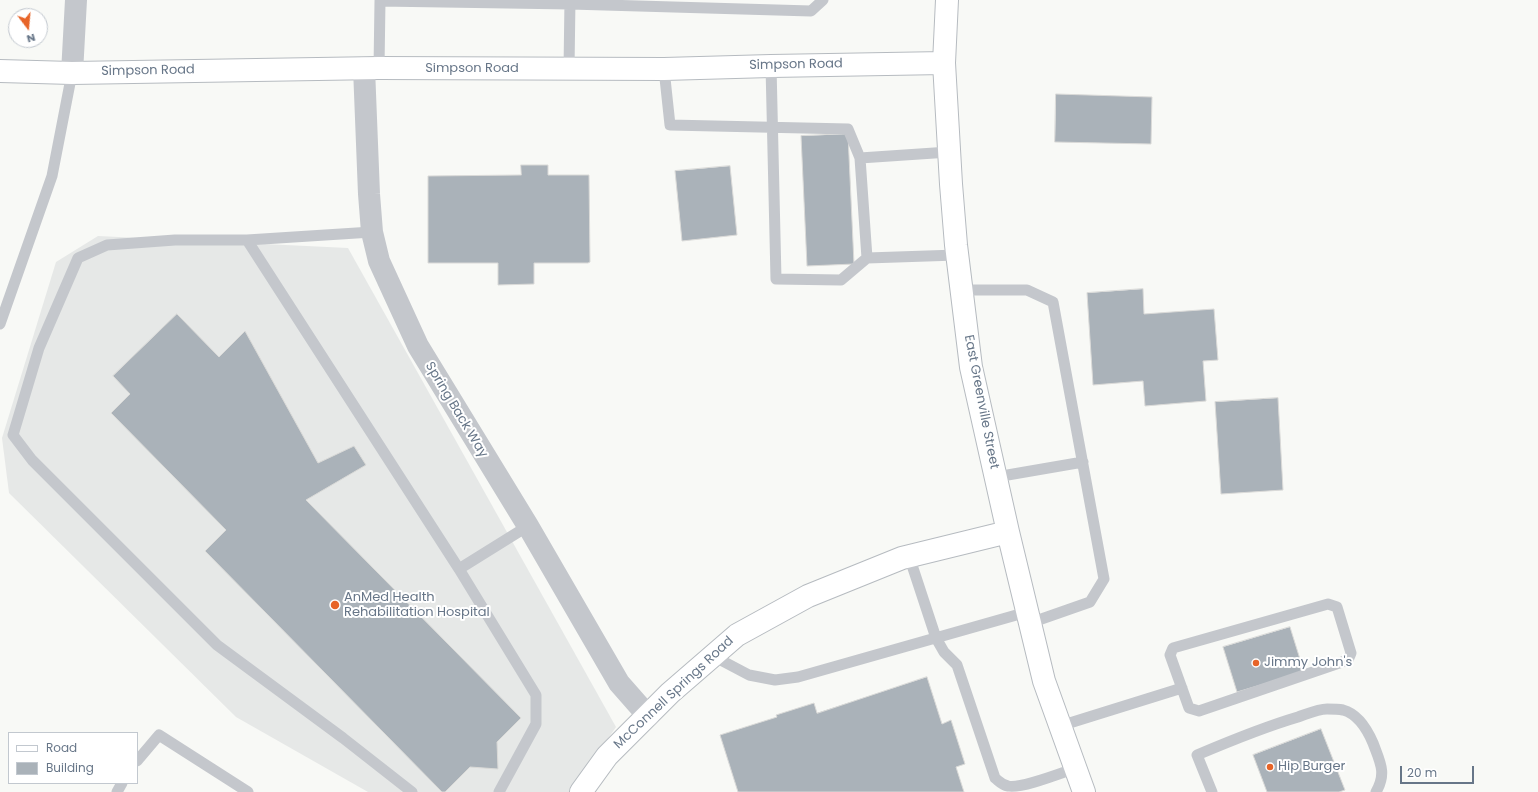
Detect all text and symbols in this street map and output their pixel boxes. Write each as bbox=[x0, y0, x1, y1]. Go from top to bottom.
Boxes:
north arrow bbox=[8, 8, 48, 48]
text: N bbox=[25, 30, 37, 47]
street label: Simpson Road bbox=[749, 56, 843, 74]
street label: Simpson Road bbox=[425, 61, 519, 77]
street label: Simpson Road bbox=[101, 62, 195, 80]
street label: East Greenville Street bbox=[960, 334, 1002, 470]
street label: Spring Back Way bbox=[421, 359, 491, 461]
place label: AnMed Health Rehabilitation Hospital bbox=[344, 590, 490, 621]
marker: AnMed Health Rehabilitation Hospital bbox=[329, 599, 341, 611]
street label: McConnell Springs Road bbox=[611, 634, 737, 752]
place label: Jimmy John's bbox=[1264, 655, 1352, 671]
marker: Jimmy John's bbox=[1251, 658, 1261, 668]
legend bbox=[8, 732, 138, 784]
text: Road bbox=[46, 739, 77, 756]
scale bar bbox=[1402, 758, 1476, 784]
text: Building bbox=[46, 759, 94, 776]
place label: Hip Burger bbox=[1278, 759, 1345, 775]
marker: Hip Burger bbox=[1265, 762, 1275, 772]
text: 20 m bbox=[1407, 764, 1437, 781]

